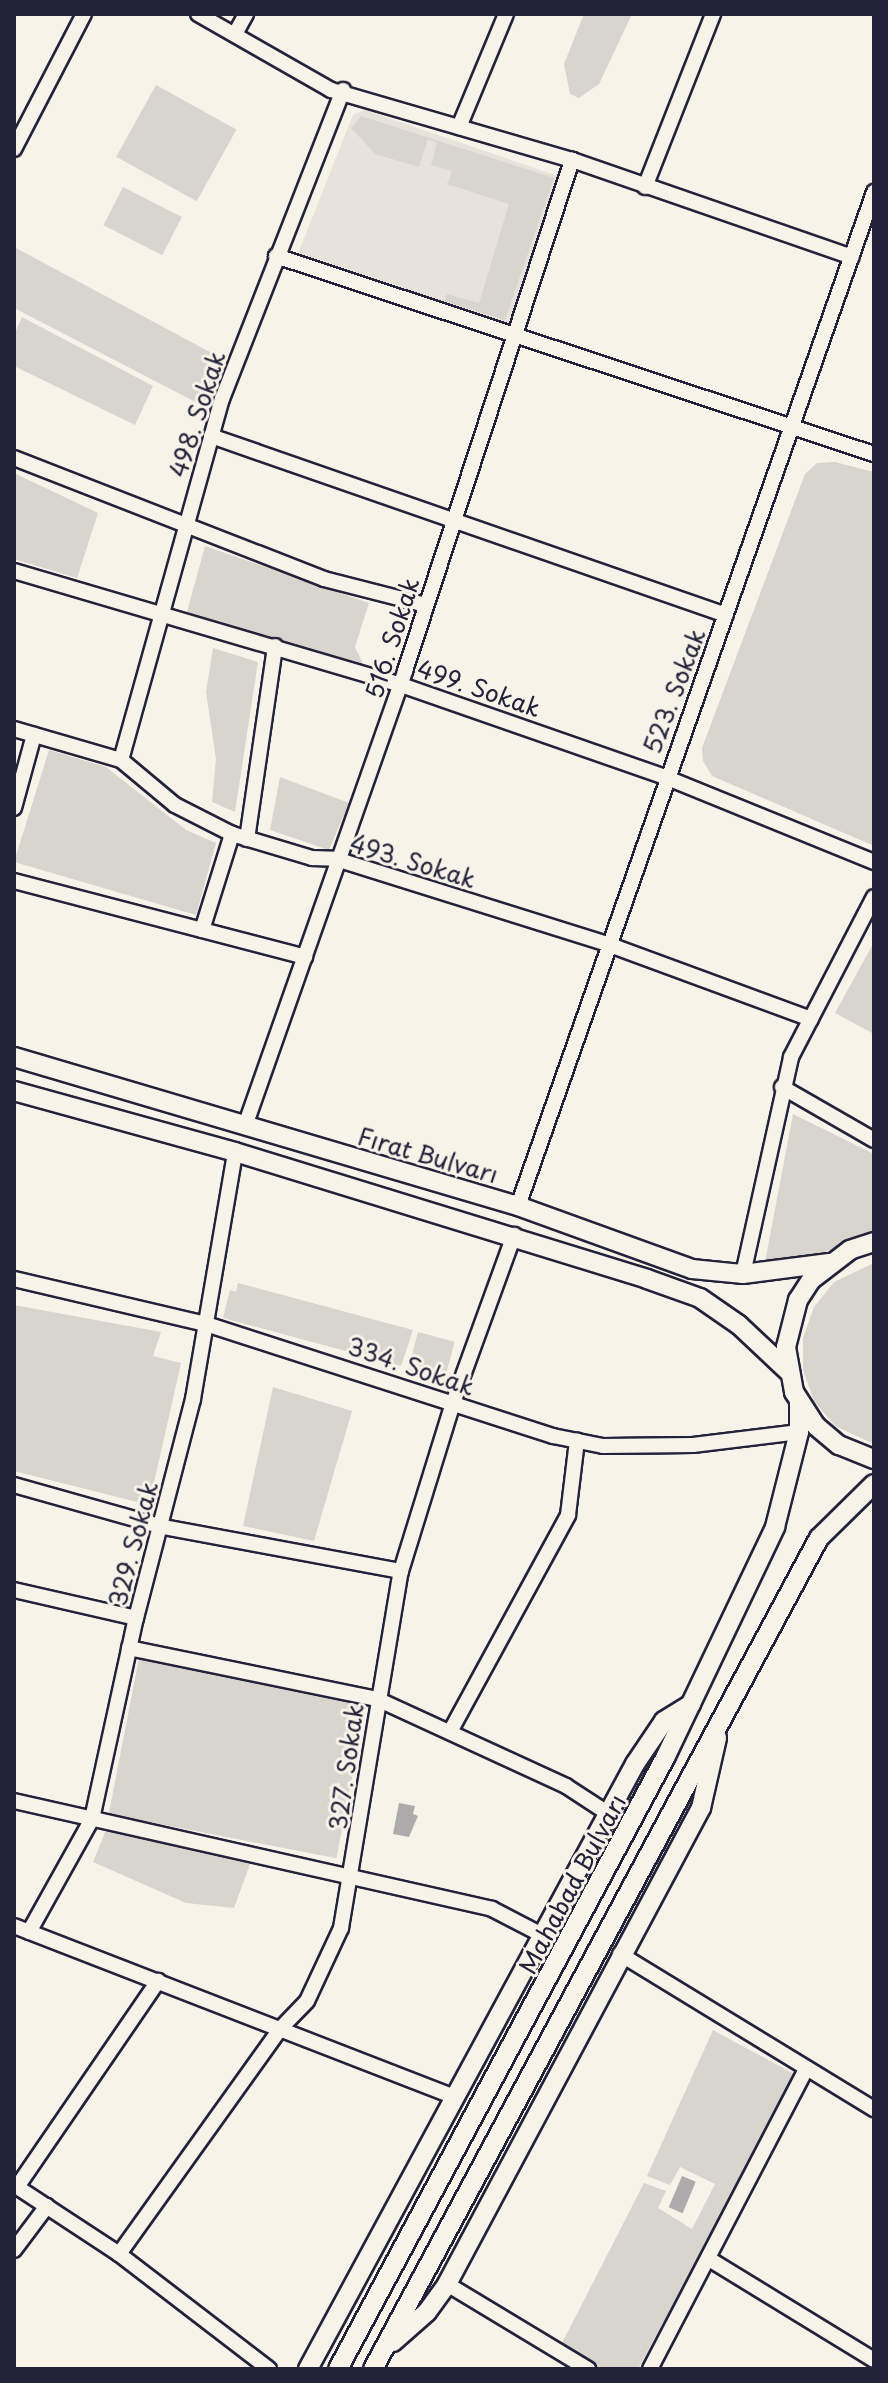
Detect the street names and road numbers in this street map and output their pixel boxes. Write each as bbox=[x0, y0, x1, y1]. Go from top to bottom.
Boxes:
street label: 498. Sokak bbox=[163, 347, 231, 481]
street label: 516. Sokak bbox=[358, 572, 426, 704]
street label: 523. Sokak bbox=[637, 623, 711, 759]
street label: 499. Sokak bbox=[413, 653, 545, 723]
street label: 493. Sokak bbox=[346, 828, 480, 894]
street label: Fırat Bulvarı bbox=[354, 1121, 502, 1189]
street label: 334. Sokak bbox=[343, 1331, 479, 1401]
street label: 329. Sokak bbox=[102, 1477, 164, 1611]
street label: 327. Sokak bbox=[323, 1701, 369, 1833]
street label: Mahabad Bulvarı bbox=[512, 1789, 632, 1979]

